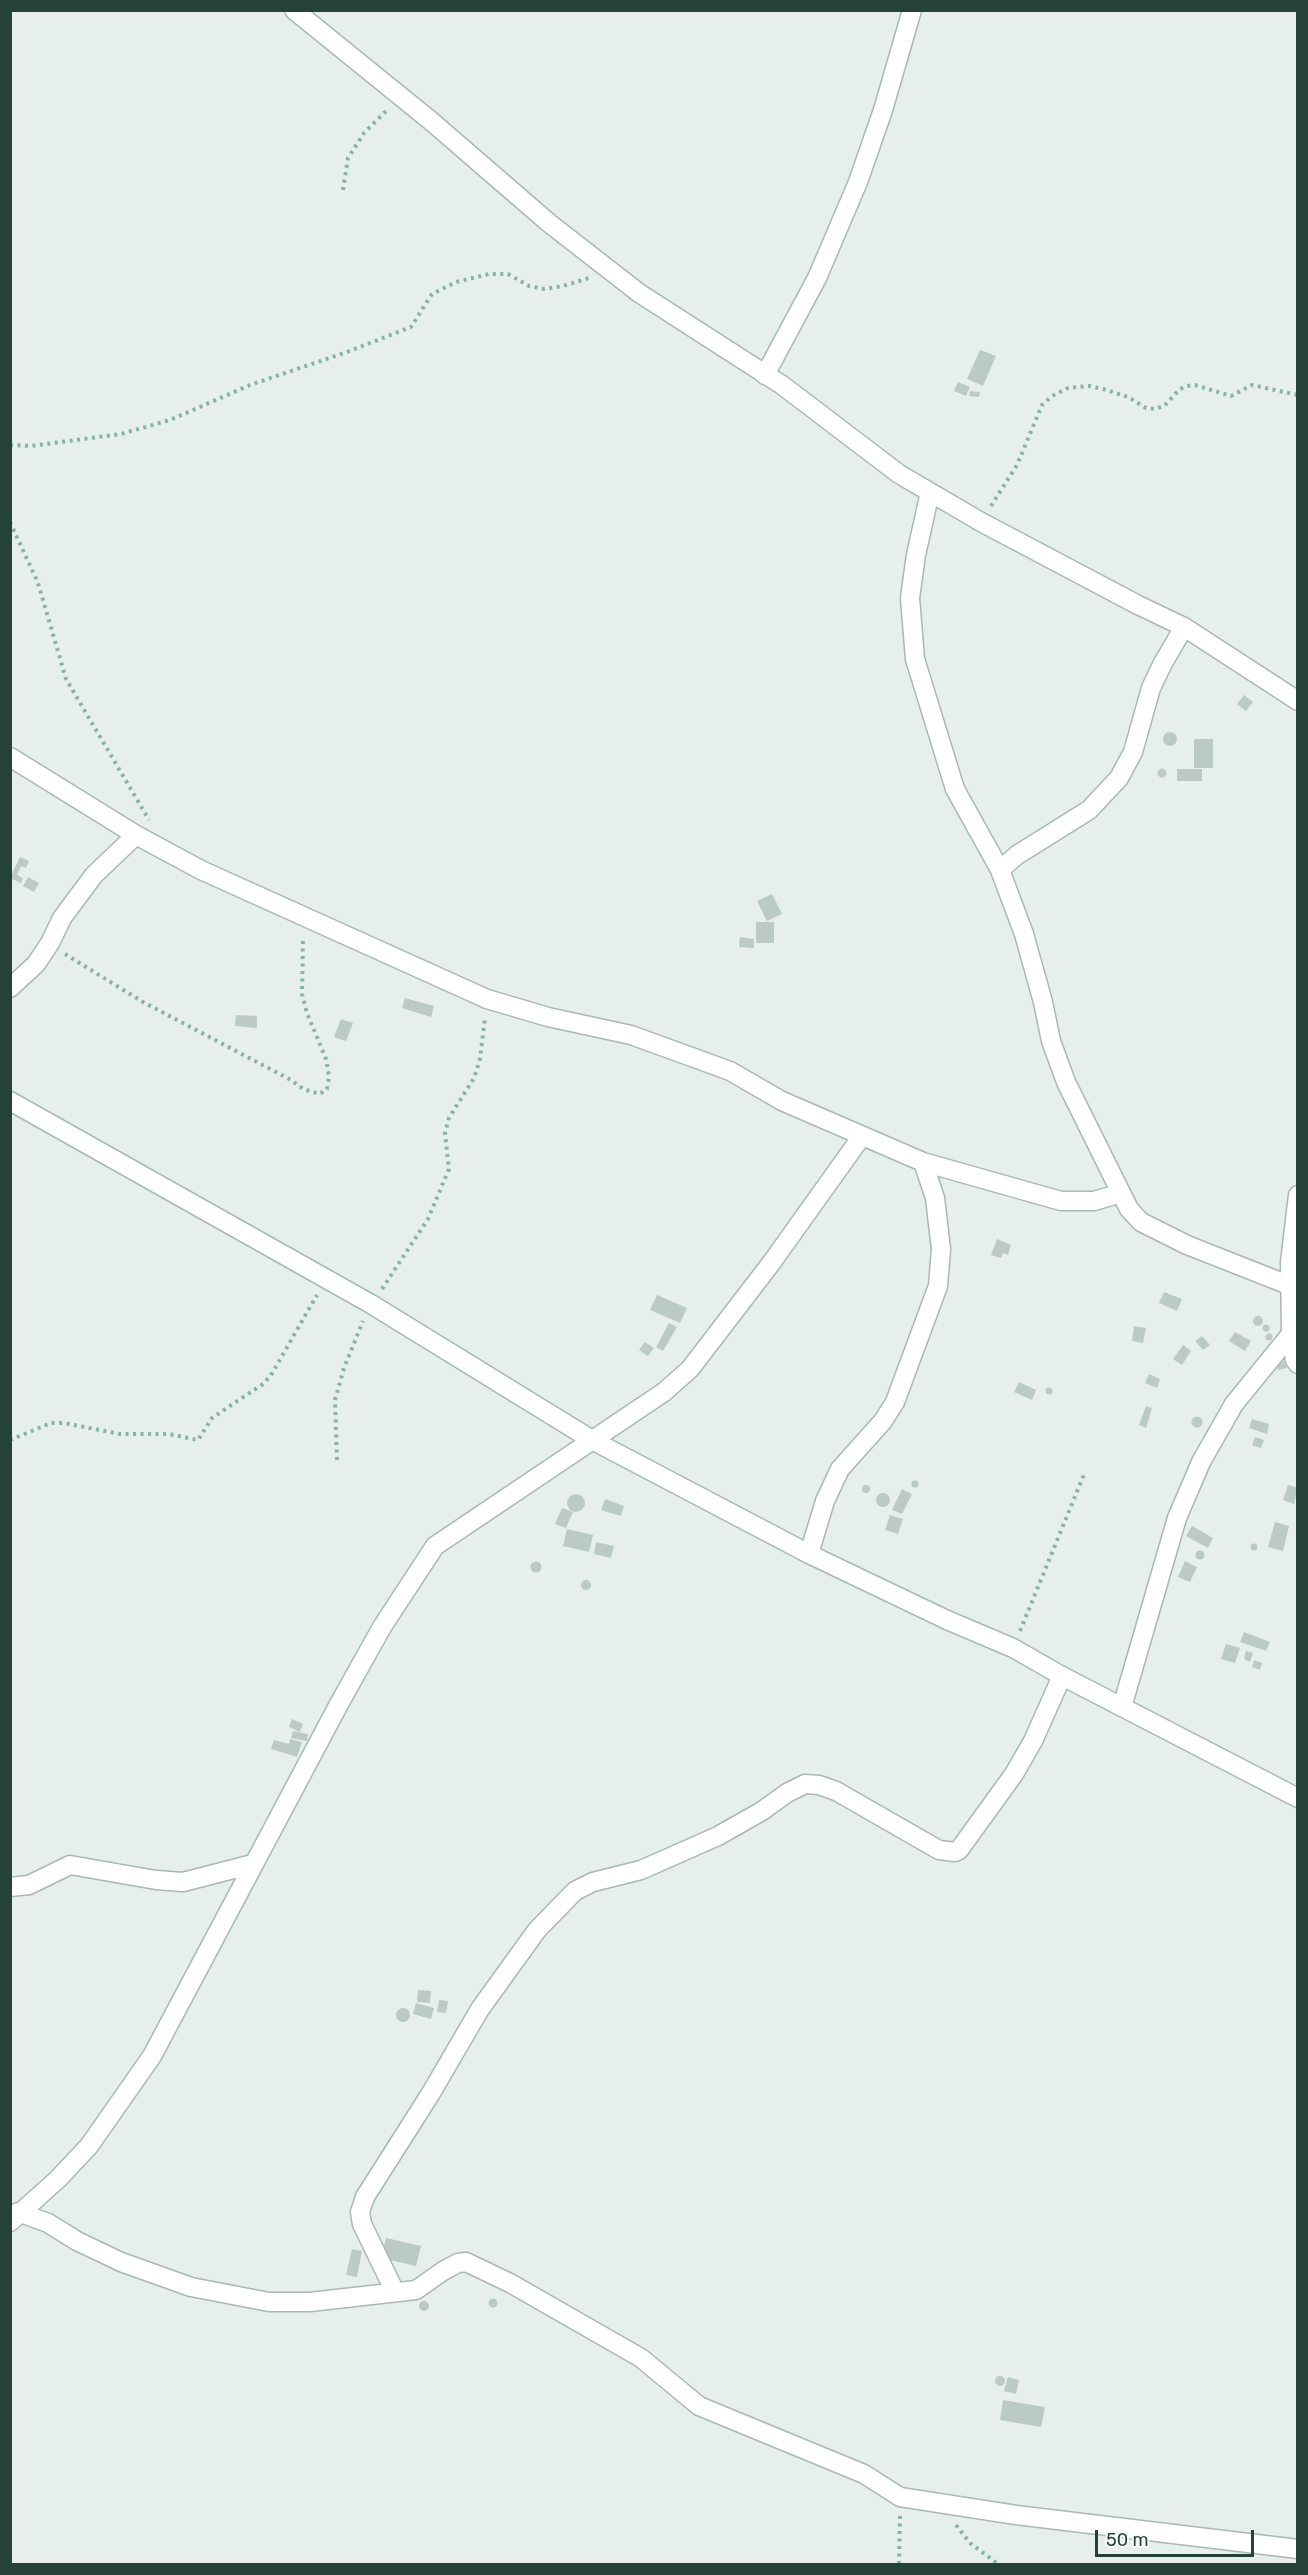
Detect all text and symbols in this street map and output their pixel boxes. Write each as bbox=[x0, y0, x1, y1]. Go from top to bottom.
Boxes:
scale bar bbox=[1098, 2518, 1257, 2556]
text: 50 m bbox=[1106, 2529, 1149, 2551]

